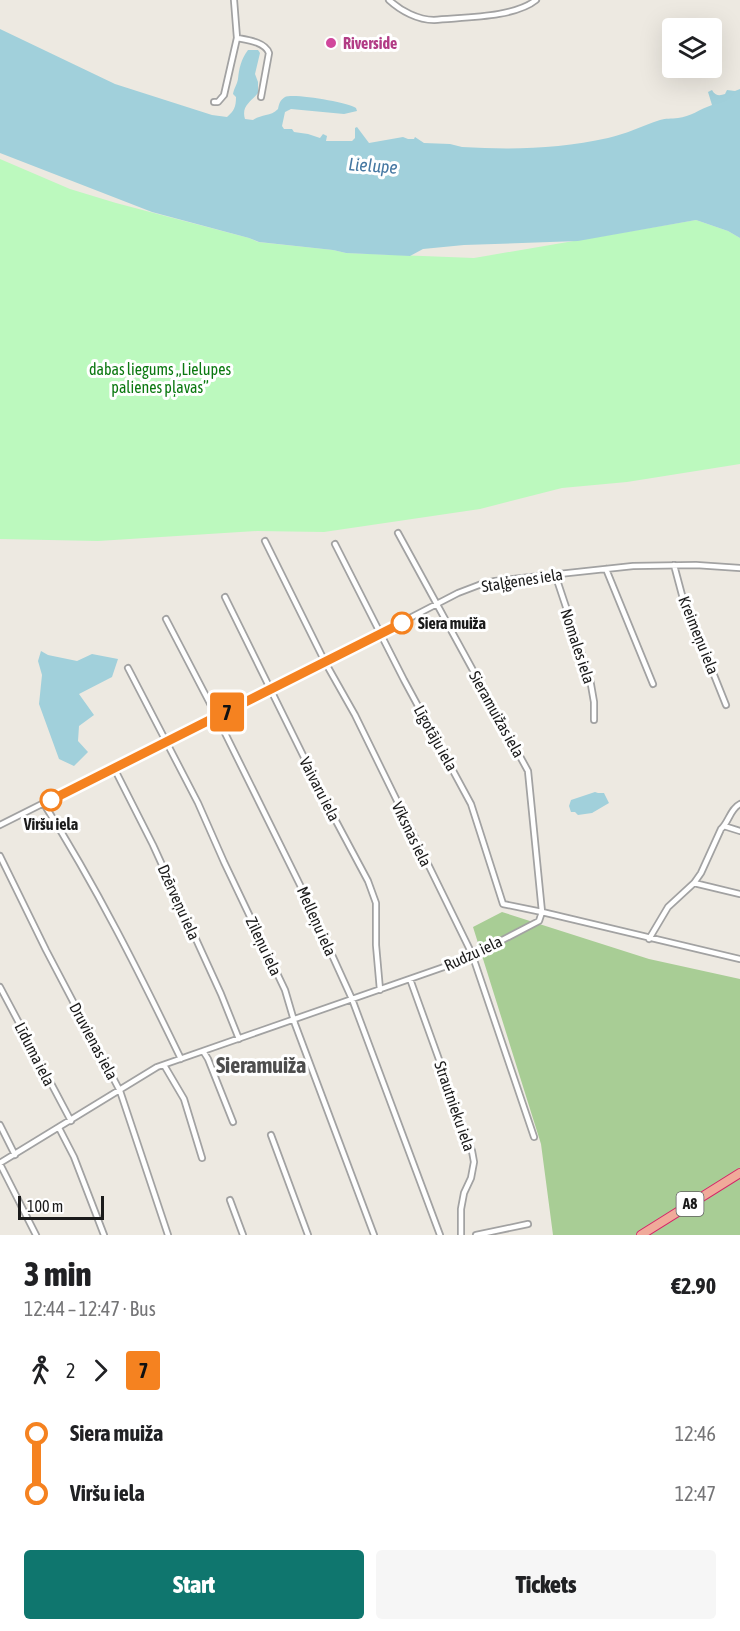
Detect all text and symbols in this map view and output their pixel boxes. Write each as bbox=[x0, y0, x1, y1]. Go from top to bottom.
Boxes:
map controls bbox=[662, 18, 722, 78]
button: layers bbox=[662, 18, 722, 78]
place label: Riverside bbox=[343, 34, 397, 52]
marker: Riverside bbox=[324, 36, 338, 50]
water label: Lielupe bbox=[348, 153, 398, 178]
park label: dabas liegums „Lielupes palienes pļavas” bbox=[89, 360, 231, 397]
street label: Staļģenes iela bbox=[480, 565, 564, 596]
street label: Kreimeņu iela bbox=[674, 593, 723, 677]
street label: Nomales iela bbox=[557, 606, 599, 686]
marker: Siera muiža bbox=[391, 612, 413, 634]
place label: Siera muiža bbox=[418, 614, 486, 632]
street label: Sieramuižas iela bbox=[466, 668, 528, 760]
line badge: 7 bbox=[208, 692, 246, 732]
text: 7 bbox=[222, 700, 232, 724]
street label: Līgotāju iela bbox=[410, 702, 461, 774]
street label: Vaivaru iela bbox=[296, 754, 344, 824]
marker: Viršu iela bbox=[40, 789, 62, 811]
street label: Vīksnas iela bbox=[389, 799, 435, 869]
place label: Viršu iela bbox=[23, 815, 78, 833]
street label: Dzērveņu iela bbox=[153, 862, 204, 943]
street label: Melleņu iela bbox=[293, 884, 340, 959]
street label: Zileņu iela bbox=[242, 914, 285, 979]
street label: Rudzu iela bbox=[441, 932, 505, 974]
street label: Druvienas iela bbox=[66, 999, 122, 1083]
street label: Līduma iela bbox=[11, 1019, 59, 1089]
district label: Sieramuiža bbox=[216, 1052, 306, 1078]
street label: Strautnieku iela bbox=[431, 1059, 479, 1153]
road number: A8 bbox=[676, 1192, 704, 1216]
scale bar bbox=[18, 1193, 104, 1220]
text: 100 m bbox=[27, 1197, 63, 1215]
text: 3 min bbox=[24, 1255, 91, 1293]
text: €2.90 bbox=[671, 1273, 716, 1299]
text: 12:44 – 12:47 · Bus bbox=[24, 1297, 156, 1320]
icon: walk bbox=[24, 1354, 57, 1387]
icon: forward bbox=[84, 1354, 117, 1387]
text: 7 bbox=[138, 1358, 148, 1382]
text: 2 bbox=[66, 1359, 75, 1382]
text: Siera muiža bbox=[70, 1420, 163, 1446]
text: 12:46 bbox=[675, 1422, 716, 1445]
text: Viršu iela bbox=[70, 1480, 145, 1506]
text: 12:47 bbox=[675, 1482, 716, 1505]
button: Start bbox=[24, 1550, 364, 1619]
button: Tickets bbox=[376, 1550, 716, 1619]

